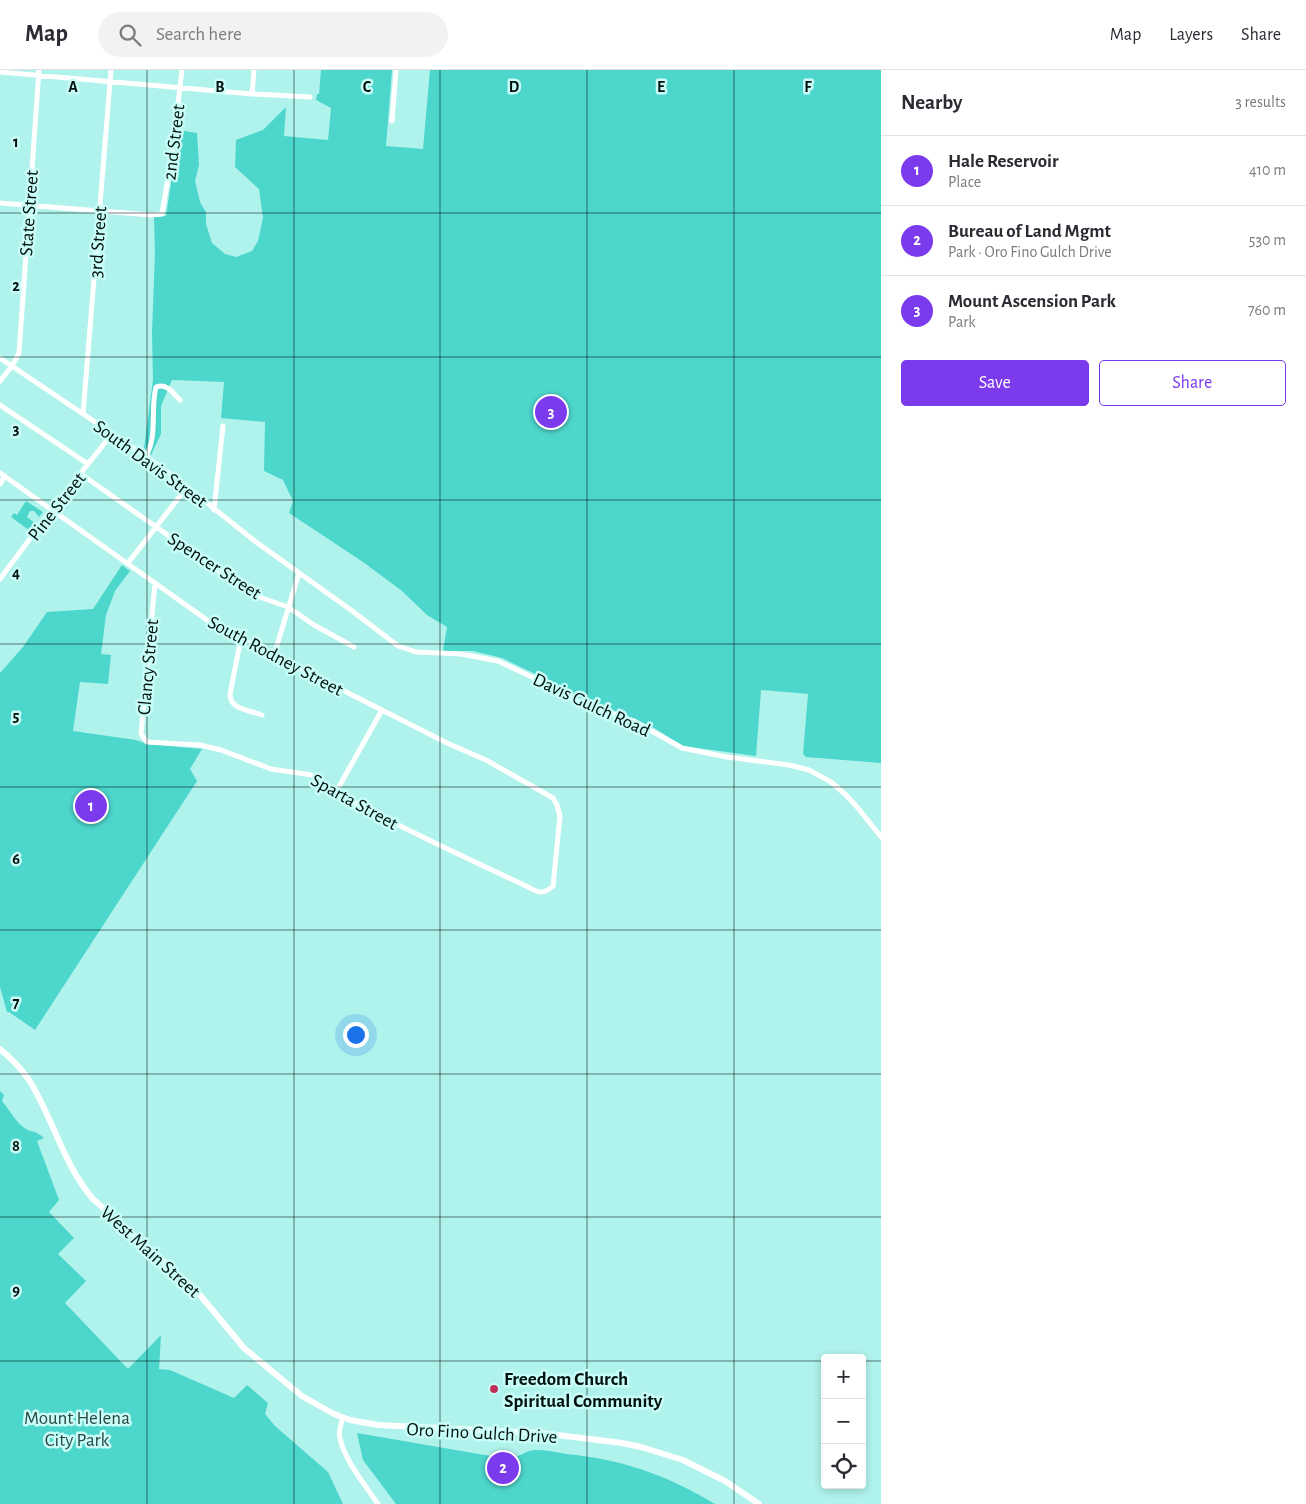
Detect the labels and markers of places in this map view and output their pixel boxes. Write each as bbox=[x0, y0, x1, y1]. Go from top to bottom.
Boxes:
pin: 3 bbox=[535, 393, 567, 431]
pin: 1 bbox=[75, 787, 107, 825]
place label: Freedom Church Spiritual Community bbox=[504, 1370, 663, 1411]
marker: Freedom Church Spiritual Community bbox=[488, 1383, 500, 1395]
pin: 2 bbox=[487, 1449, 519, 1487]

